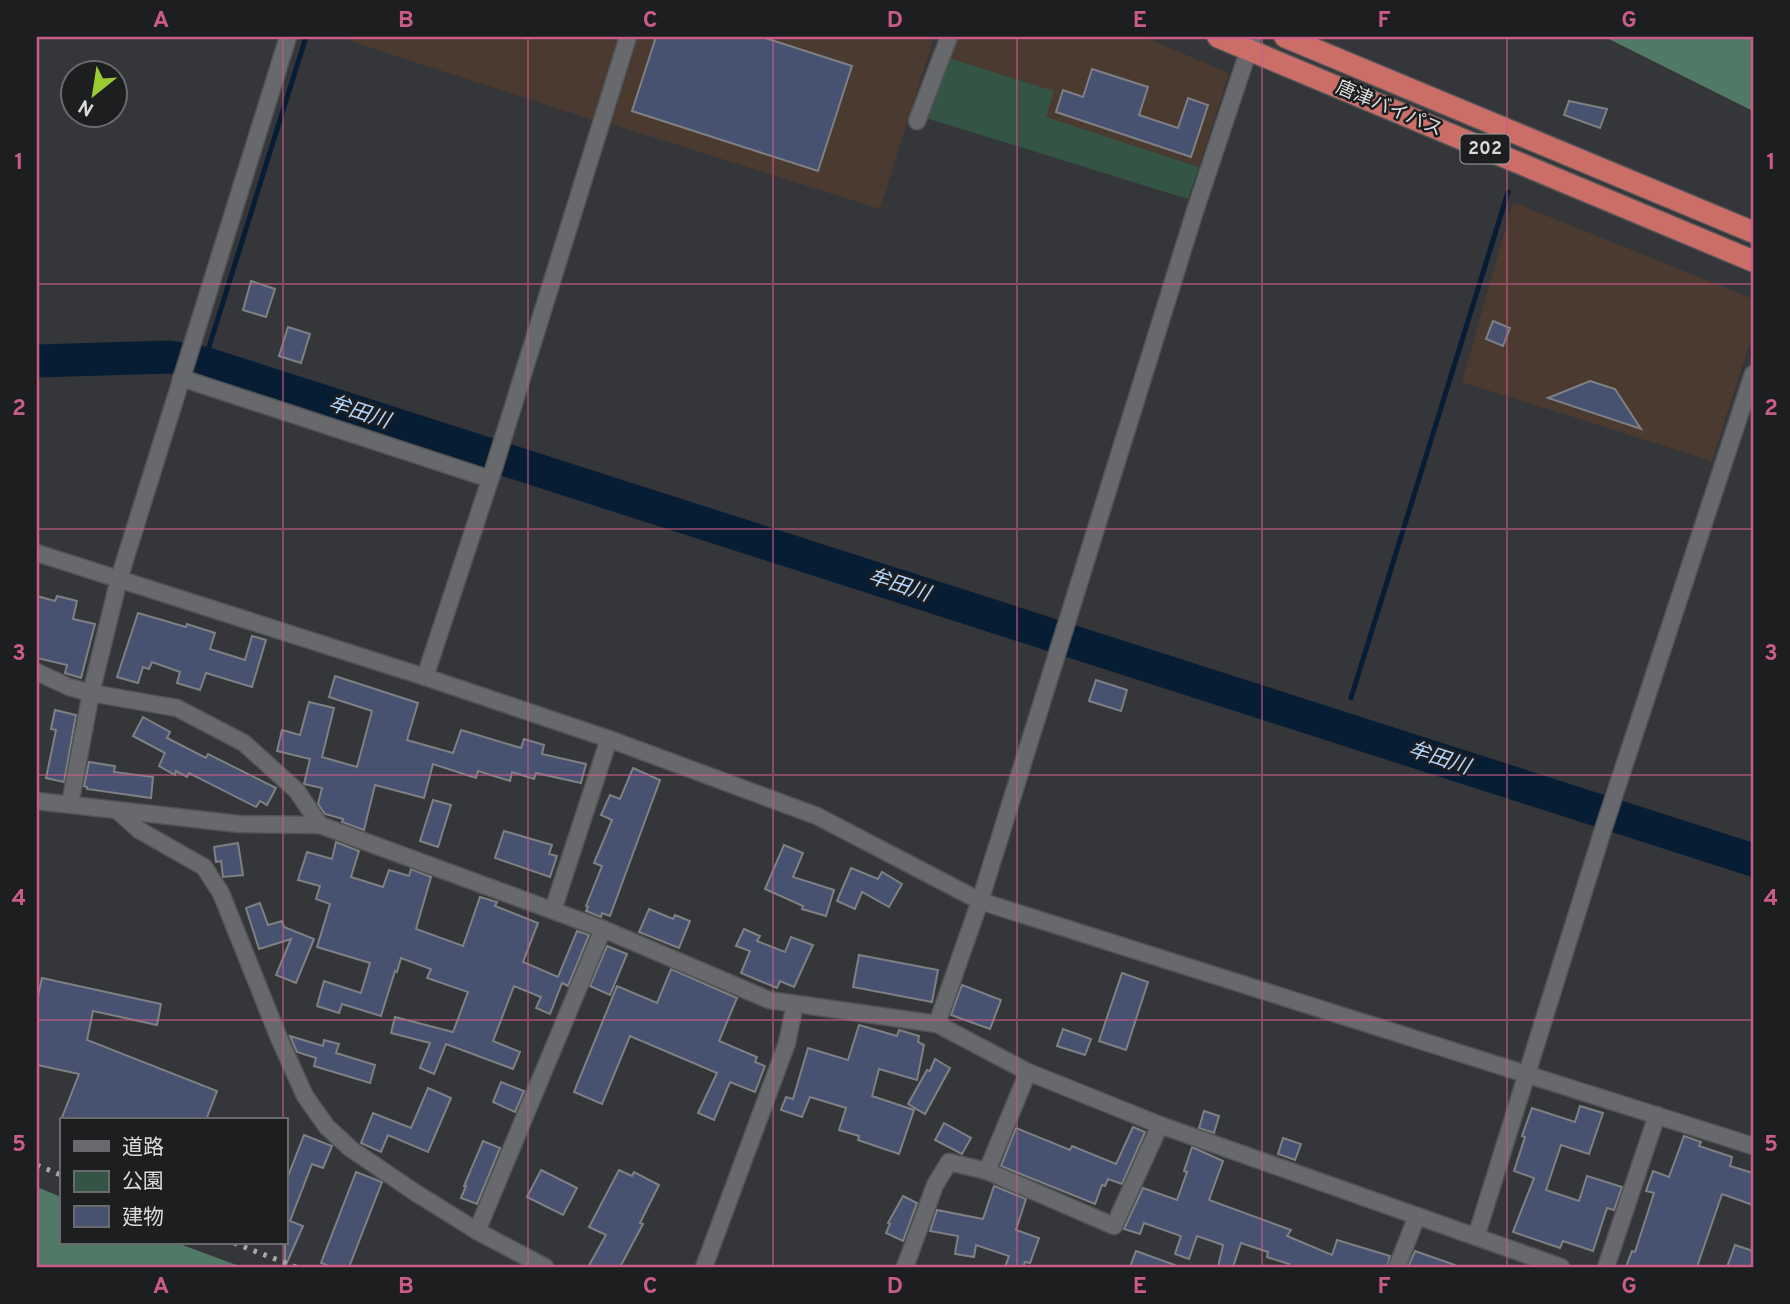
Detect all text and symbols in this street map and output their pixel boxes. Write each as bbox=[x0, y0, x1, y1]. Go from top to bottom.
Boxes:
text: A bbox=[153, 7, 169, 36]
text: B bbox=[398, 7, 414, 36]
text: C bbox=[643, 7, 657, 36]
text: D bbox=[887, 7, 903, 36]
text: E bbox=[1133, 7, 1147, 36]
text: F bbox=[1377, 7, 1391, 36]
text: G bbox=[1621, 7, 1637, 36]
north arrow bbox=[60, 60, 130, 130]
street label: 唐津バイパス bbox=[1332, 76, 1446, 142]
text: N bbox=[75, 93, 98, 121]
road number: 202 bbox=[1460, 134, 1510, 164]
text: 1 bbox=[14, 149, 24, 178]
text: 1 bbox=[1766, 149, 1776, 178]
water label: 牟田川 bbox=[325, 390, 395, 436]
text: 2 bbox=[12, 395, 26, 424]
text: 2 bbox=[1764, 395, 1778, 424]
water label: 牟田川 bbox=[865, 563, 935, 609]
text: 3 bbox=[12, 640, 26, 669]
text: 3 bbox=[1764, 640, 1778, 669]
water label: 牟田川 bbox=[1405, 736, 1475, 782]
text: 4 bbox=[12, 885, 26, 914]
text: 4 bbox=[1764, 885, 1778, 914]
legend bbox=[60, 1118, 287, 1244]
text: 5 bbox=[12, 1131, 26, 1160]
text: 5 bbox=[1764, 1131, 1778, 1160]
text: 道路 bbox=[122, 1135, 164, 1162]
text: 公園 bbox=[122, 1169, 164, 1196]
text: 建物 bbox=[122, 1205, 164, 1232]
text: A bbox=[153, 1273, 169, 1302]
text: B bbox=[398, 1273, 414, 1302]
text: C bbox=[643, 1273, 657, 1302]
text: D bbox=[887, 1273, 903, 1302]
text: E bbox=[1133, 1273, 1147, 1302]
text: F bbox=[1377, 1273, 1391, 1302]
text: G bbox=[1621, 1273, 1637, 1302]

